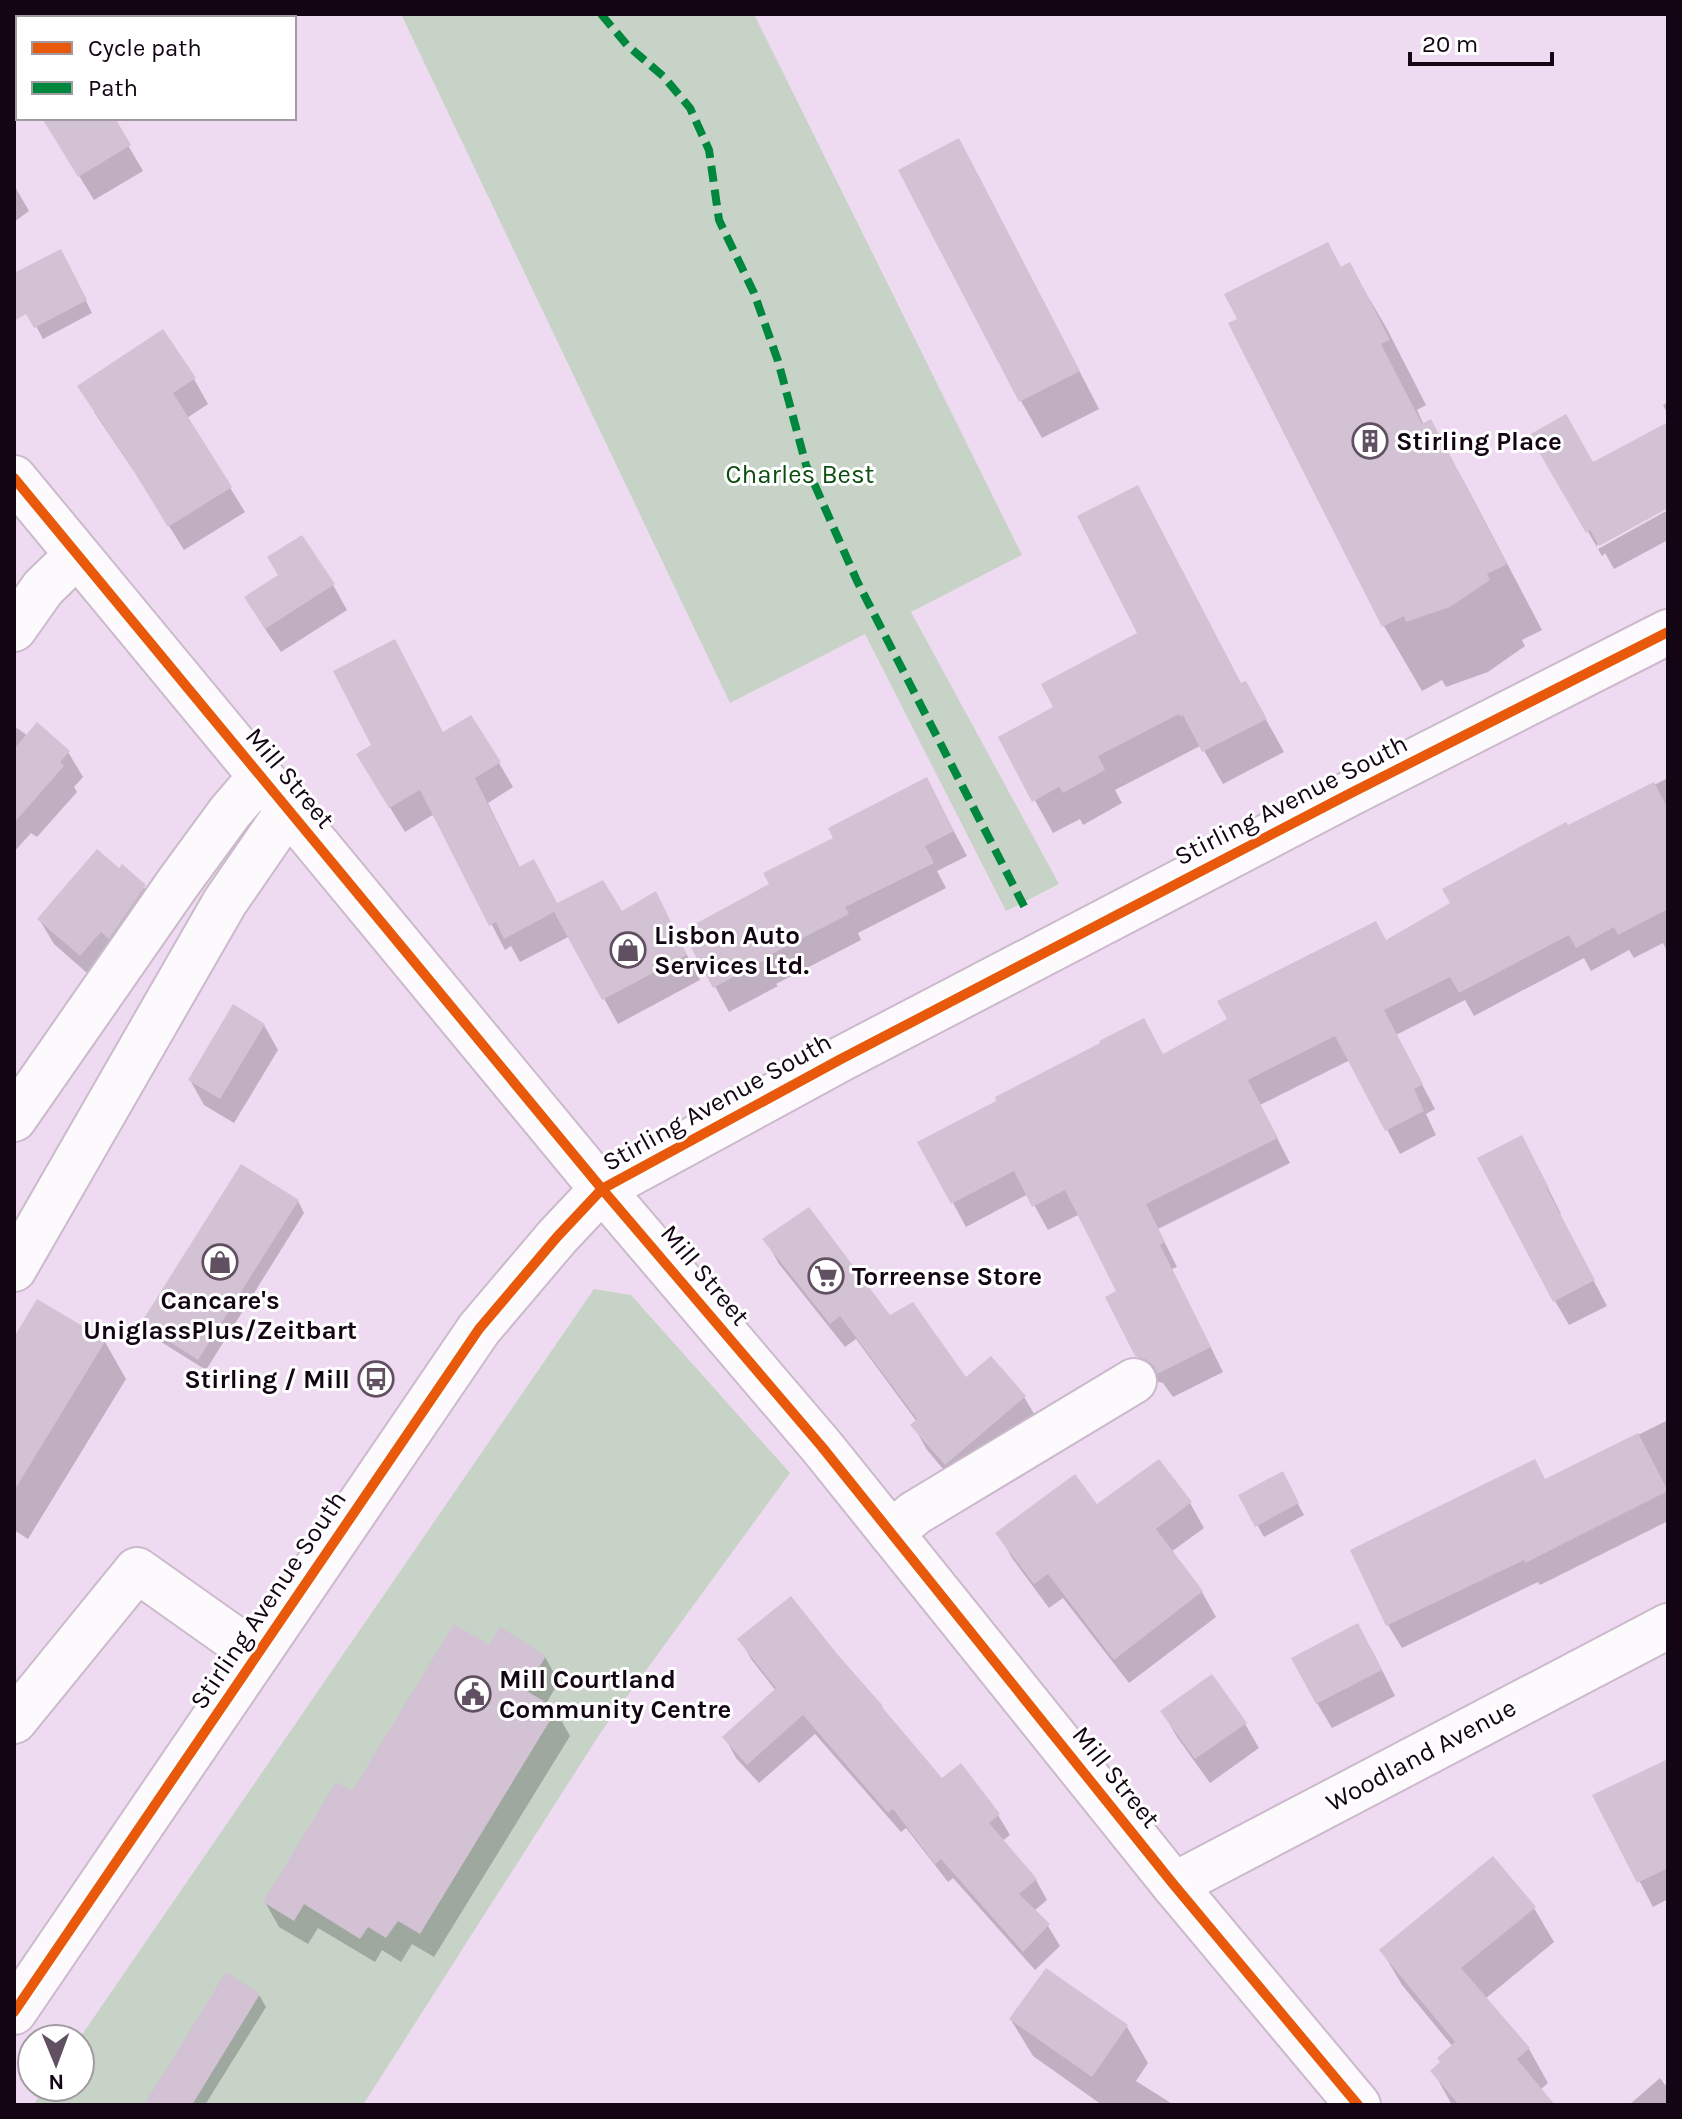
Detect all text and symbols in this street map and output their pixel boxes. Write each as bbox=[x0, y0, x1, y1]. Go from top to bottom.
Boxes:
legend bbox=[16, 16, 296, 120]
scale bar bbox=[1410, 16, 1552, 66]
text: 20 m bbox=[1422, 30, 1478, 58]
text: Cycle path bbox=[88, 34, 202, 62]
text: Path bbox=[88, 74, 138, 102]
building icon: Stirling Place bbox=[1351, 422, 1389, 460]
place label: Stirling Place bbox=[1396, 426, 1562, 457]
park label: Charles Best bbox=[726, 459, 875, 490]
street label: Mill Street bbox=[239, 721, 341, 835]
street label: Stirling Avenue South bbox=[1169, 728, 1413, 872]
place label: Lisbon Auto Services Ltd. bbox=[654, 920, 809, 981]
shop icon: Lisbon Auto Services Ltd. bbox=[609, 931, 647, 969]
street label: Stirling Avenue South bbox=[597, 1026, 837, 1178]
street label: Mill Street bbox=[654, 1218, 756, 1332]
shop icon: Cancare's UniglassPlus/Zeitbart bbox=[201, 1243, 239, 1281]
supermarket icon: Torreense Store bbox=[807, 1257, 845, 1295]
place label: Torreense Store bbox=[852, 1261, 1042, 1292]
place label: Cancare's UniglassPlus/Zeitbart bbox=[83, 1285, 357, 1346]
bus stop icon: Stirling / Mill bbox=[357, 1360, 395, 1398]
place label: Stirling / Mill bbox=[184, 1364, 350, 1395]
street label: Stirling Avenue South bbox=[183, 1485, 353, 1715]
place label: Mill Courtland Community Centre bbox=[499, 1664, 731, 1725]
public building icon: Mill Courtland Community Centre bbox=[454, 1675, 492, 1713]
street label: Woodland Avenue bbox=[1321, 1692, 1521, 1818]
street label: Mill Street bbox=[1066, 1720, 1167, 1834]
north arrow bbox=[16, 2023, 96, 2103]
text: N bbox=[48, 2069, 64, 2095]

